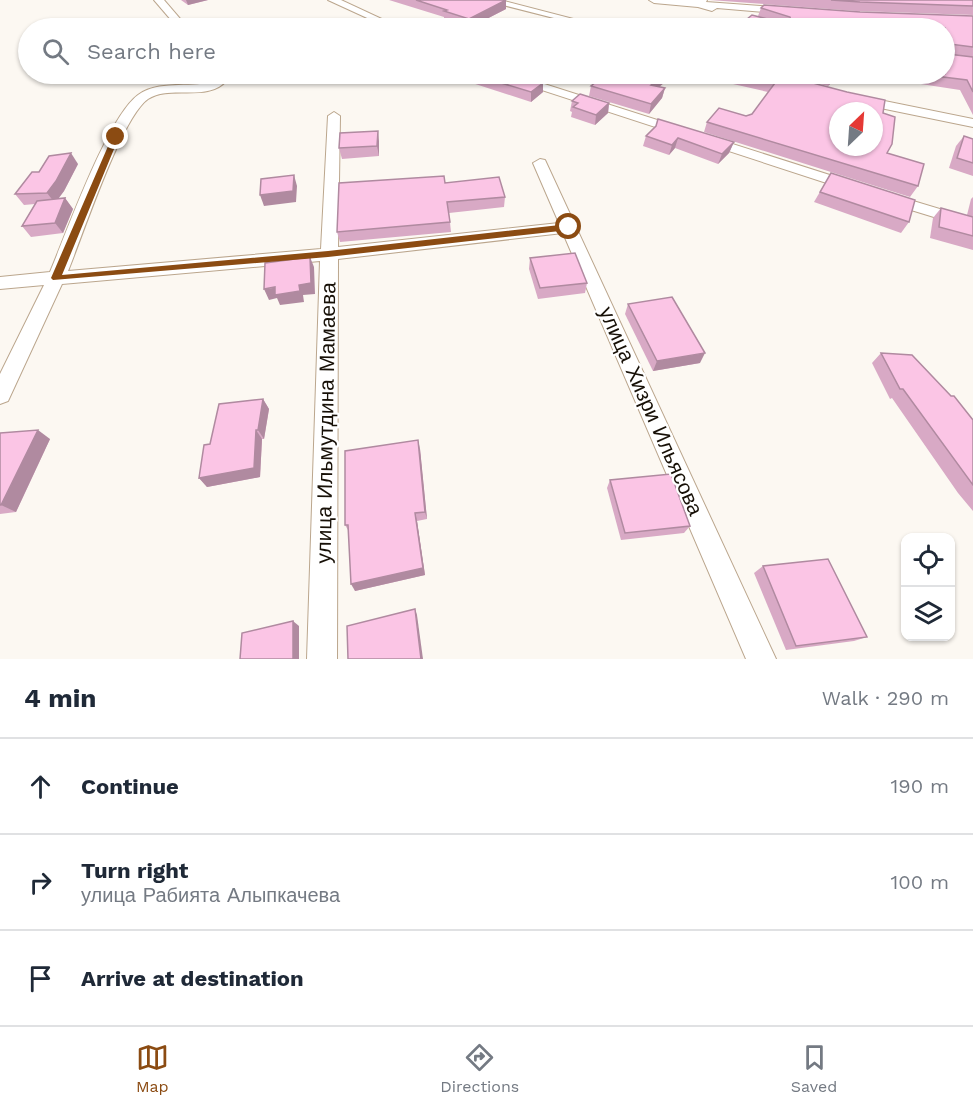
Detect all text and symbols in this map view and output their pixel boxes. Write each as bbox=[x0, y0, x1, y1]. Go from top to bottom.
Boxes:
search box bbox=[18, 18, 955, 84]
icon: search bbox=[39, 35, 72, 68]
text: Search here bbox=[87, 39, 216, 64]
north arrow bbox=[829, 102, 883, 156]
route end bbox=[102, 123, 128, 149]
route start bbox=[555, 213, 581, 239]
street label: улица Ильмутдина Мамаева bbox=[311, 282, 340, 564]
street label: улица Хизри Ильясова bbox=[594, 303, 709, 519]
map controls bbox=[901, 533, 955, 641]
button: locate bbox=[901, 533, 955, 587]
button: layers bbox=[901, 587, 955, 641]
text: 4 min bbox=[24, 683, 96, 713]
text: Walk · 290 m bbox=[822, 686, 949, 710]
icon: ahead bbox=[24, 770, 57, 803]
text: Continue bbox=[81, 774, 179, 799]
text: 190 m bbox=[891, 774, 949, 798]
text: Turn right bbox=[81, 858, 188, 883]
icon: right bbox=[24, 866, 57, 899]
text: 100 m bbox=[890, 870, 949, 894]
text: улица Рабията Алыпкачева bbox=[81, 883, 340, 907]
icon: arrive bbox=[24, 962, 57, 995]
text: Arrive at destination bbox=[81, 966, 304, 991]
tab: Map bbox=[136, 1041, 169, 1096]
tab: Directions bbox=[440, 1041, 519, 1096]
tab: Saved bbox=[791, 1041, 837, 1096]

